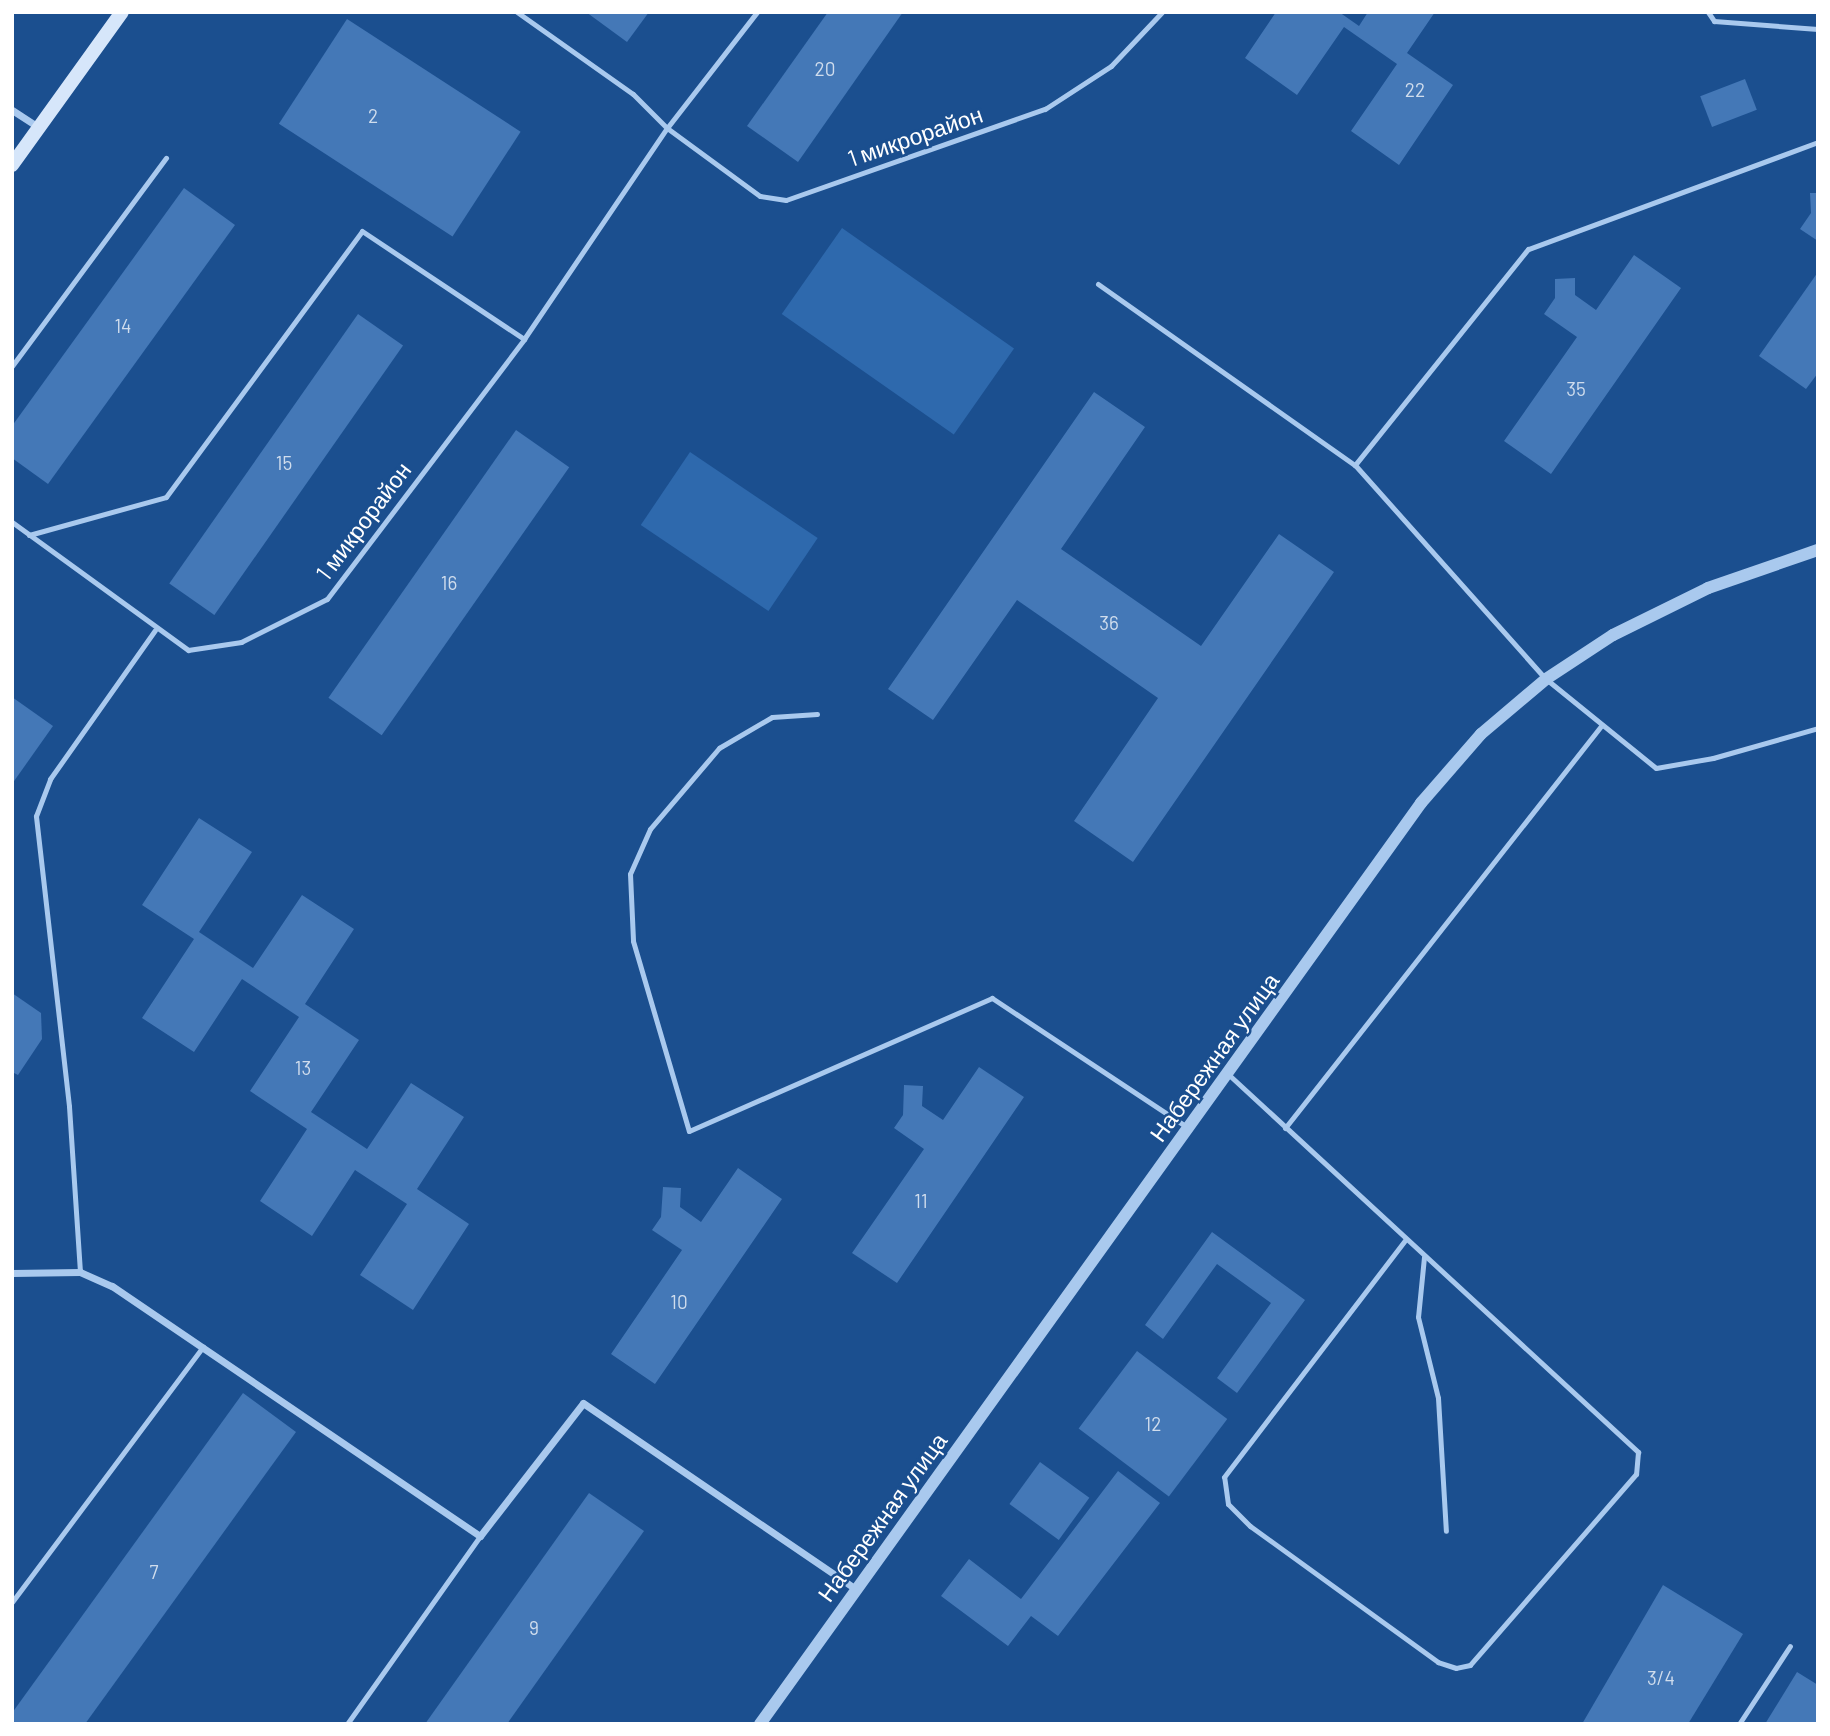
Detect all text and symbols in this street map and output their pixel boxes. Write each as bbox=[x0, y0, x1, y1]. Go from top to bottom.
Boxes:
house number: 20 bbox=[815, 58, 835, 80]
house number: 22 bbox=[1405, 79, 1425, 101]
street label: 1 микрорайон bbox=[844, 100, 986, 172]
house number: 2 bbox=[368, 105, 378, 127]
house number: 14 bbox=[114, 315, 132, 337]
house number: 35 bbox=[1566, 378, 1586, 400]
house number: 15 bbox=[276, 452, 292, 474]
street label: 1 микрорайон bbox=[310, 456, 416, 586]
house number: 16 bbox=[441, 572, 457, 594]
house number: 36 bbox=[1099, 612, 1119, 634]
street label: Набережная улица bbox=[1144, 967, 1284, 1147]
house number: 13 bbox=[295, 1057, 311, 1079]
house number: 11 bbox=[914, 1190, 928, 1212]
house number: 10 bbox=[670, 1291, 688, 1313]
house number: 12 bbox=[1145, 1413, 1161, 1435]
street label: Набережная улица bbox=[812, 1427, 952, 1607]
house number: 7 bbox=[150, 1561, 158, 1583]
house number: 9 bbox=[529, 1617, 539, 1639]
house number: 3/4 bbox=[1647, 1667, 1675, 1689]

